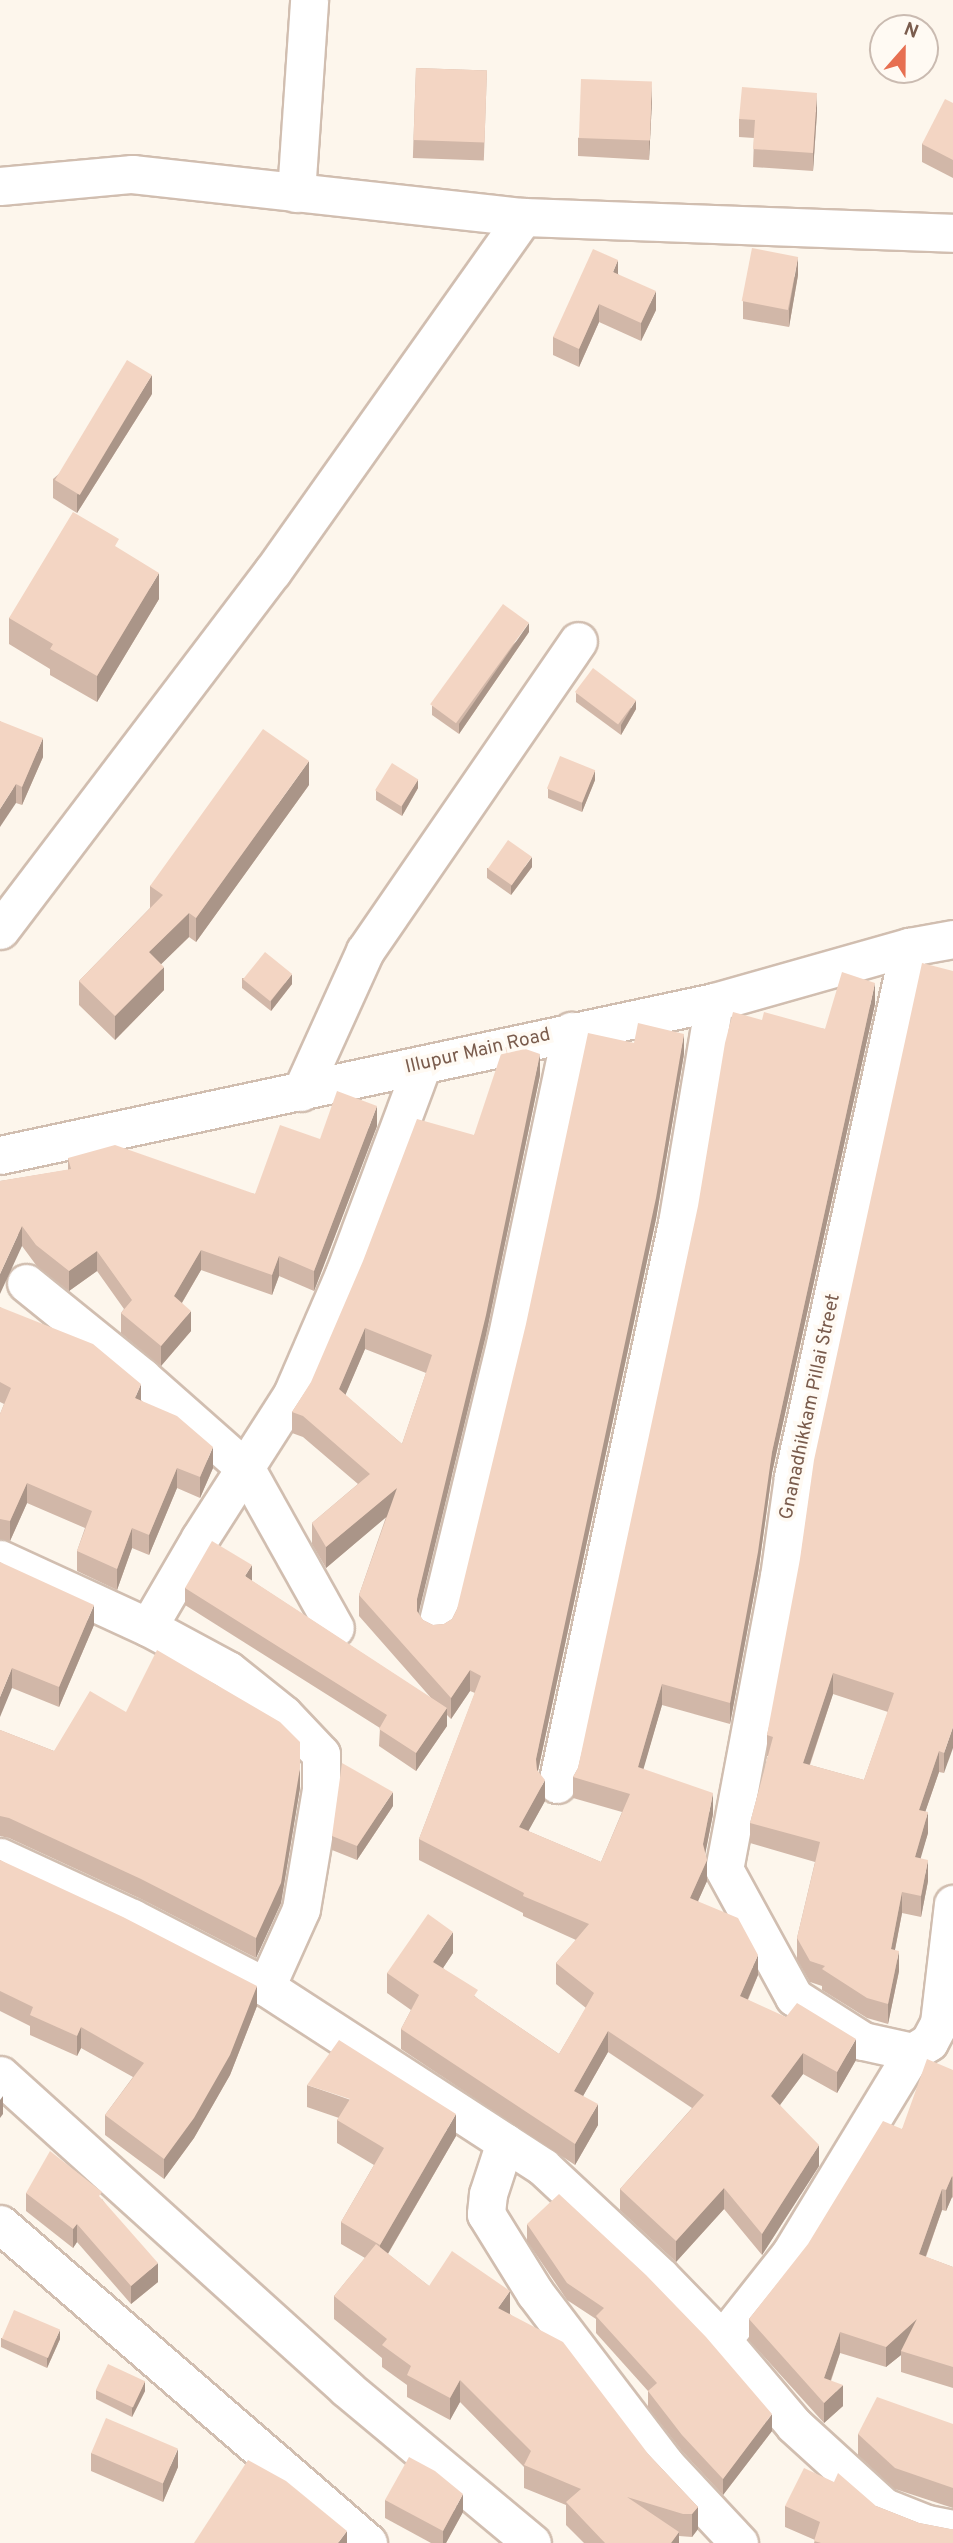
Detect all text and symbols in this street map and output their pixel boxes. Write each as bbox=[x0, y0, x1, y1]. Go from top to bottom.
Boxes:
north arrow bbox=[869, 14, 939, 84]
text: N bbox=[900, 18, 921, 45]
street label: Illupur Main Road bbox=[403, 1024, 553, 1080]
street label: Gnanadhikkam Pillai Street bbox=[776, 1292, 846, 1522]

